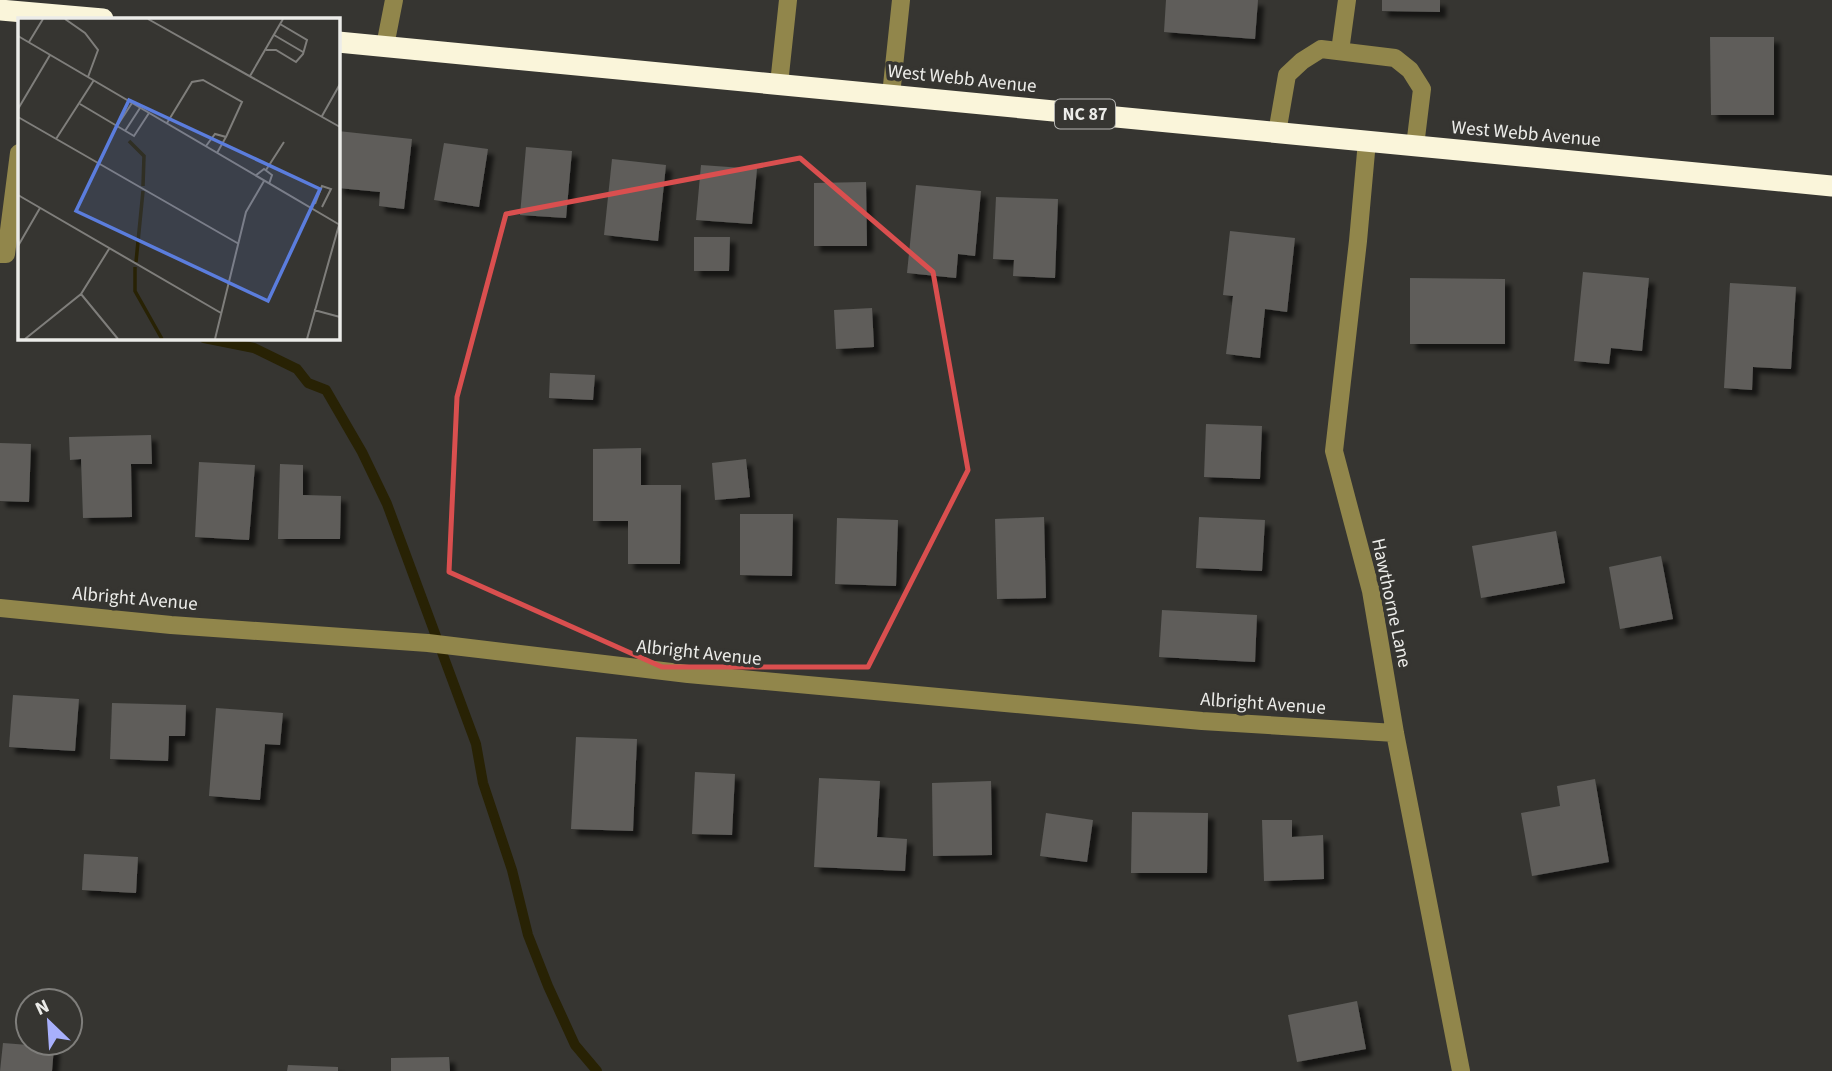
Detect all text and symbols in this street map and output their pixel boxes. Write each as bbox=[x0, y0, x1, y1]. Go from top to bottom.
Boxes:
inset map bbox=[18, 18, 340, 340]
street label: West Webb Avenue bbox=[886, 58, 1038, 100]
road number: NC 87 bbox=[1055, 100, 1115, 128]
street label: West Webb Avenue bbox=[1450, 114, 1602, 154]
street label: Hawthorne Lane bbox=[1364, 536, 1418, 670]
street label: Albright Avenue bbox=[71, 580, 199, 618]
street label: Albright Avenue bbox=[635, 633, 763, 673]
street label: Albright Avenue bbox=[1199, 686, 1327, 722]
north arrow bbox=[14, 987, 84, 1057]
text: N bbox=[31, 993, 54, 1023]

